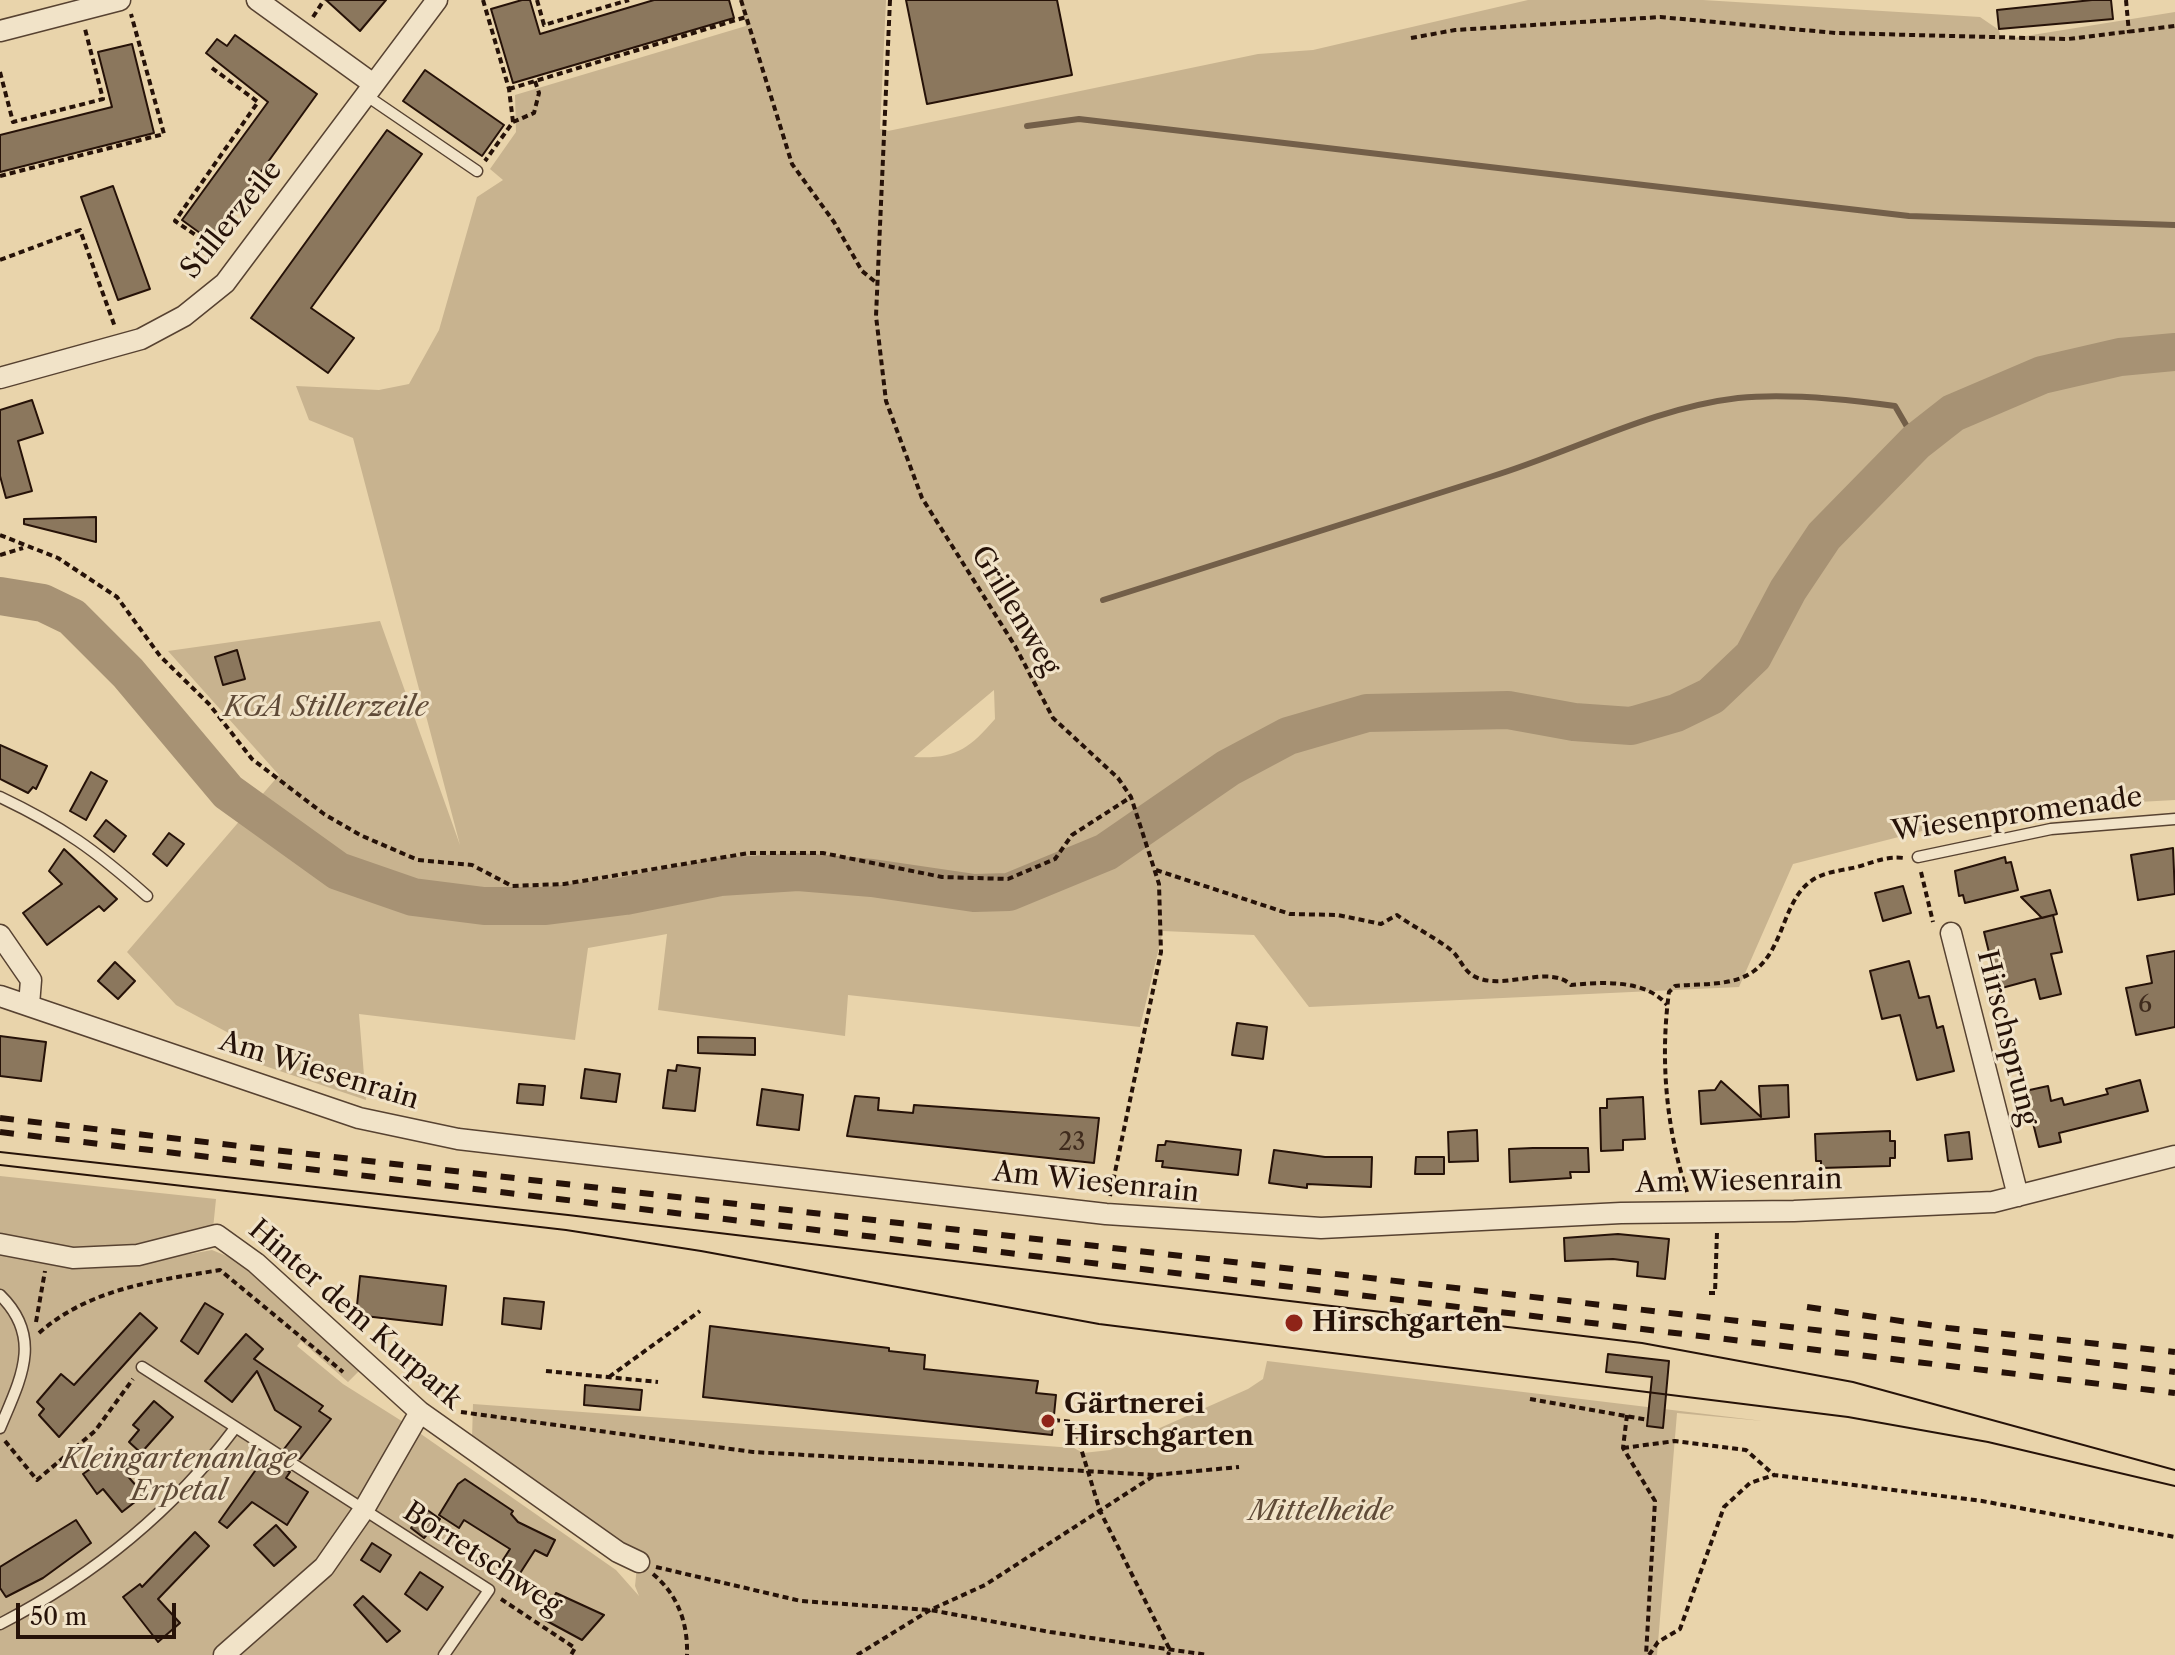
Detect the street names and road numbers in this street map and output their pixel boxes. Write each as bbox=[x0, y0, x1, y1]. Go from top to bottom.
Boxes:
street label: Stillerzeile bbox=[174, 154, 290, 286]
street label: Grillenweg bbox=[963, 540, 1067, 682]
street label: Wiesenpromenade bbox=[1889, 781, 2145, 849]
street label: Hirschsprung bbox=[1969, 947, 2045, 1129]
street label: Am Wiesenrain bbox=[215, 1025, 423, 1117]
street label: Am Wiesenrain bbox=[991, 1155, 1201, 1211]
street label: Am Wiesenrain bbox=[1635, 1163, 1843, 1201]
street label: Hinter dem Kurpark bbox=[241, 1213, 469, 1417]
street label: Borretschweg bbox=[396, 1495, 568, 1623]

